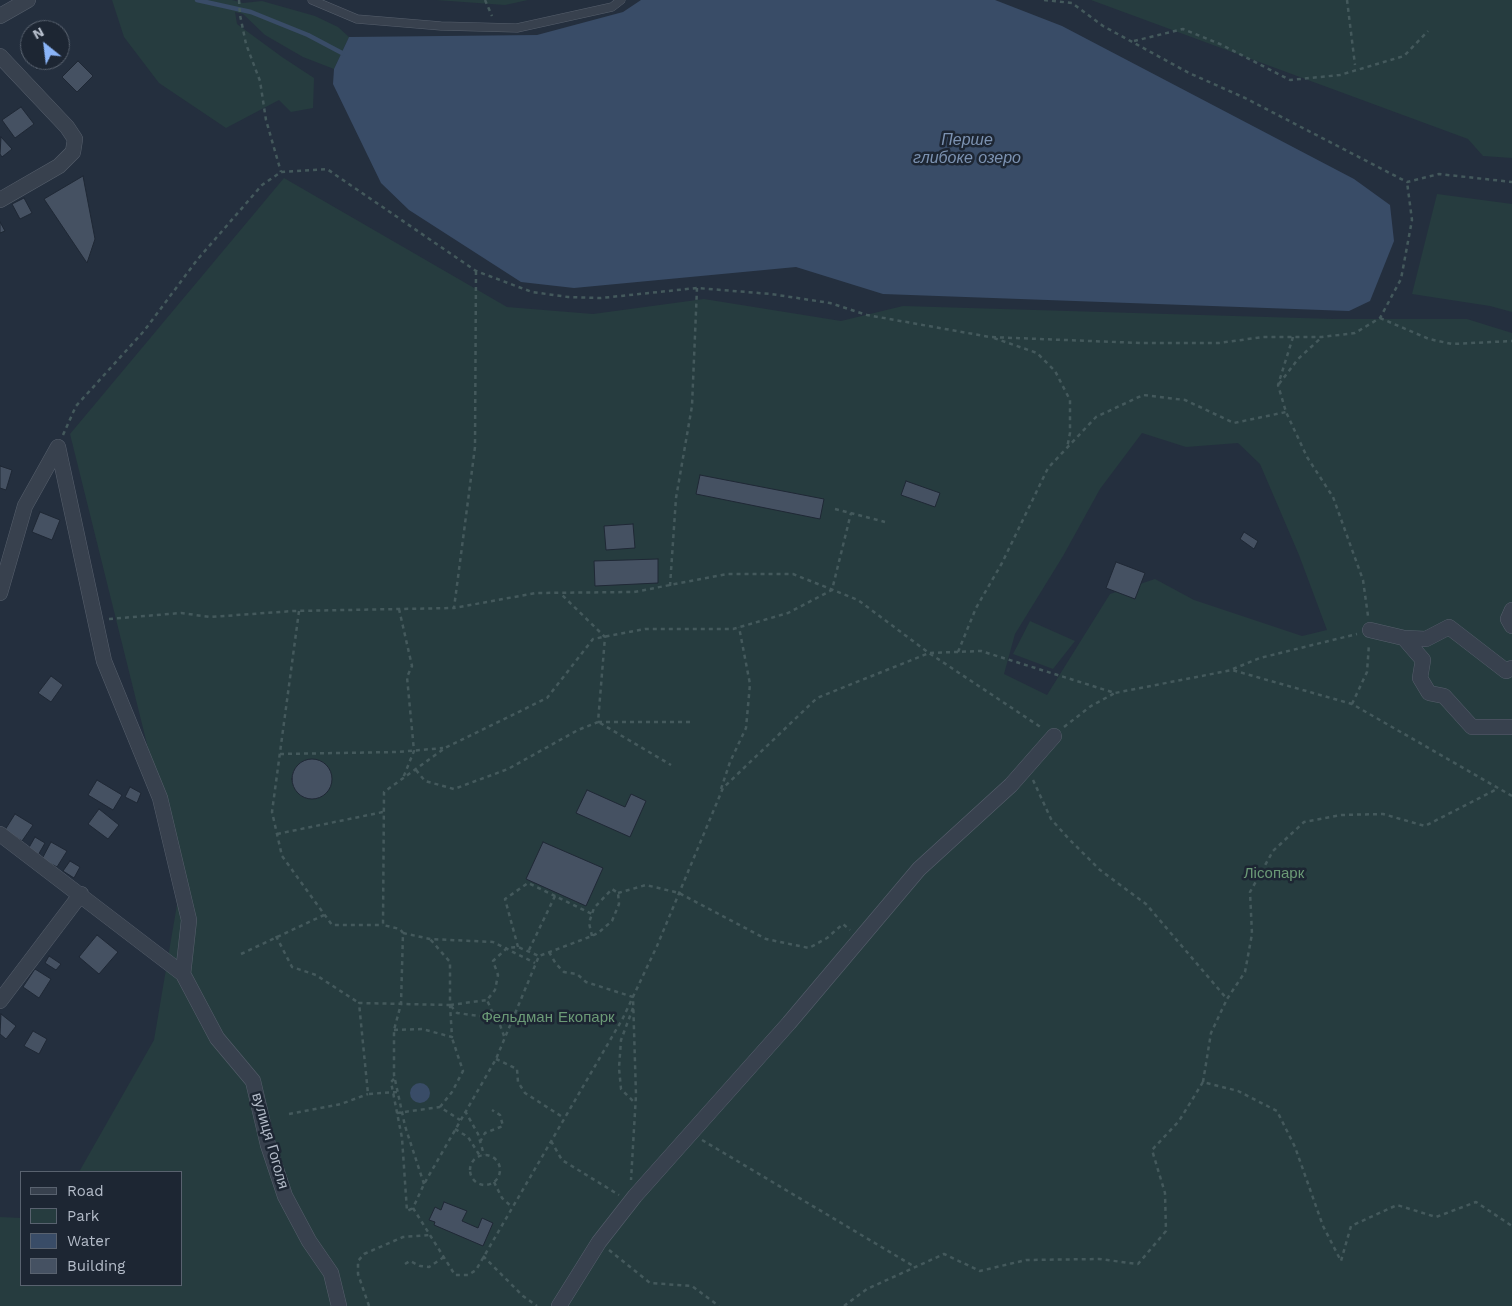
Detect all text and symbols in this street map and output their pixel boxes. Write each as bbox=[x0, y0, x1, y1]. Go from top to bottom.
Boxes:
north arrow bbox=[20, 20, 70, 70]
text: N bbox=[30, 23, 47, 42]
water label: Перше глибоке озеро bbox=[913, 130, 1021, 168]
park label: Лісопарк bbox=[1244, 865, 1304, 883]
park label: Фельдман Екопарк bbox=[481, 1009, 615, 1027]
street label: вулиця Гоголя bbox=[248, 1091, 292, 1191]
legend bbox=[20, 1171, 182, 1286]
text: Road bbox=[67, 1182, 104, 1200]
text: Park bbox=[67, 1207, 99, 1225]
text: Water bbox=[67, 1232, 110, 1250]
text: Building bbox=[67, 1257, 125, 1275]

